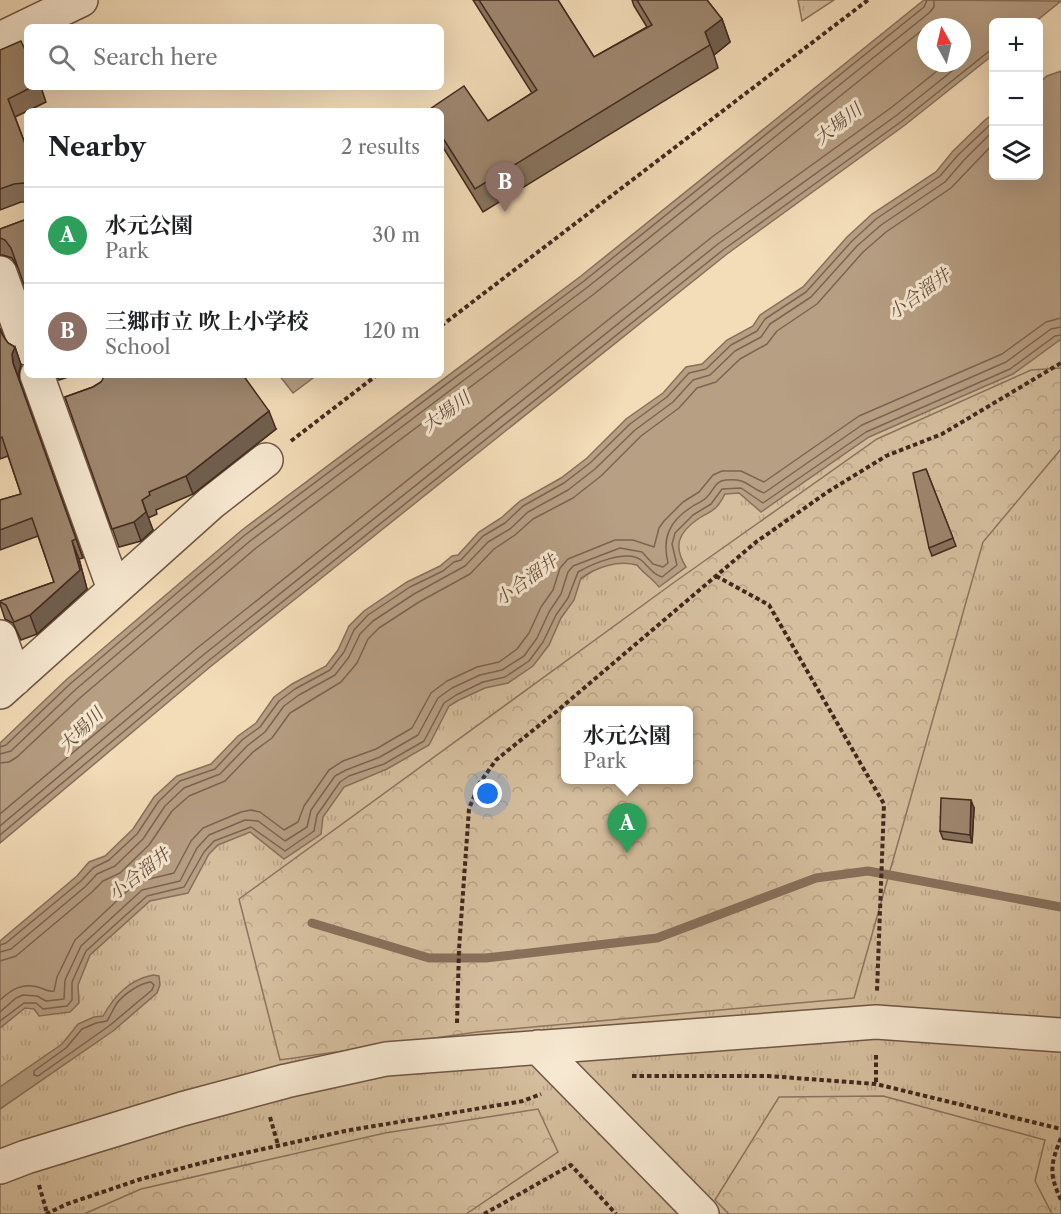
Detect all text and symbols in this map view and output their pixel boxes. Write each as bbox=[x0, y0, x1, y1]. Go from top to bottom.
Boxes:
north arrow bbox=[917, 18, 971, 72]
map controls bbox=[989, 18, 1043, 180]
button: + bbox=[989, 18, 1043, 72]
search box bbox=[24, 24, 444, 90]
icon: search bbox=[45, 41, 78, 74]
text: Search here bbox=[93, 44, 218, 71]
button: − bbox=[989, 72, 1043, 126]
water label: 大場川 bbox=[810, 97, 868, 149]
button: layers bbox=[989, 126, 1043, 180]
text: Nearby bbox=[48, 131, 146, 163]
text: 2 results bbox=[341, 135, 420, 159]
pin: B bbox=[486, 162, 524, 212]
text: 水元公園 bbox=[105, 212, 193, 239]
text: A bbox=[60, 223, 75, 247]
text: 30 m bbox=[372, 223, 420, 247]
text: Park bbox=[105, 239, 148, 263]
water label: 小合溜井 bbox=[883, 263, 956, 324]
text: 三郷市立 吹上小学校 bbox=[105, 308, 309, 335]
text: B bbox=[60, 319, 75, 343]
text: 120 m bbox=[363, 319, 420, 343]
text: School bbox=[105, 335, 170, 359]
water label: 大場川 bbox=[418, 386, 476, 437]
water label: 小合溜井 bbox=[490, 549, 563, 610]
water label: 大場川 bbox=[54, 702, 109, 757]
popup bbox=[561, 706, 693, 784]
text: 水元公園 bbox=[583, 722, 671, 749]
text: Park bbox=[583, 749, 626, 773]
your location bbox=[473, 779, 502, 808]
pin: A bbox=[608, 804, 646, 853]
water label: 小合溜井 bbox=[104, 842, 176, 905]

